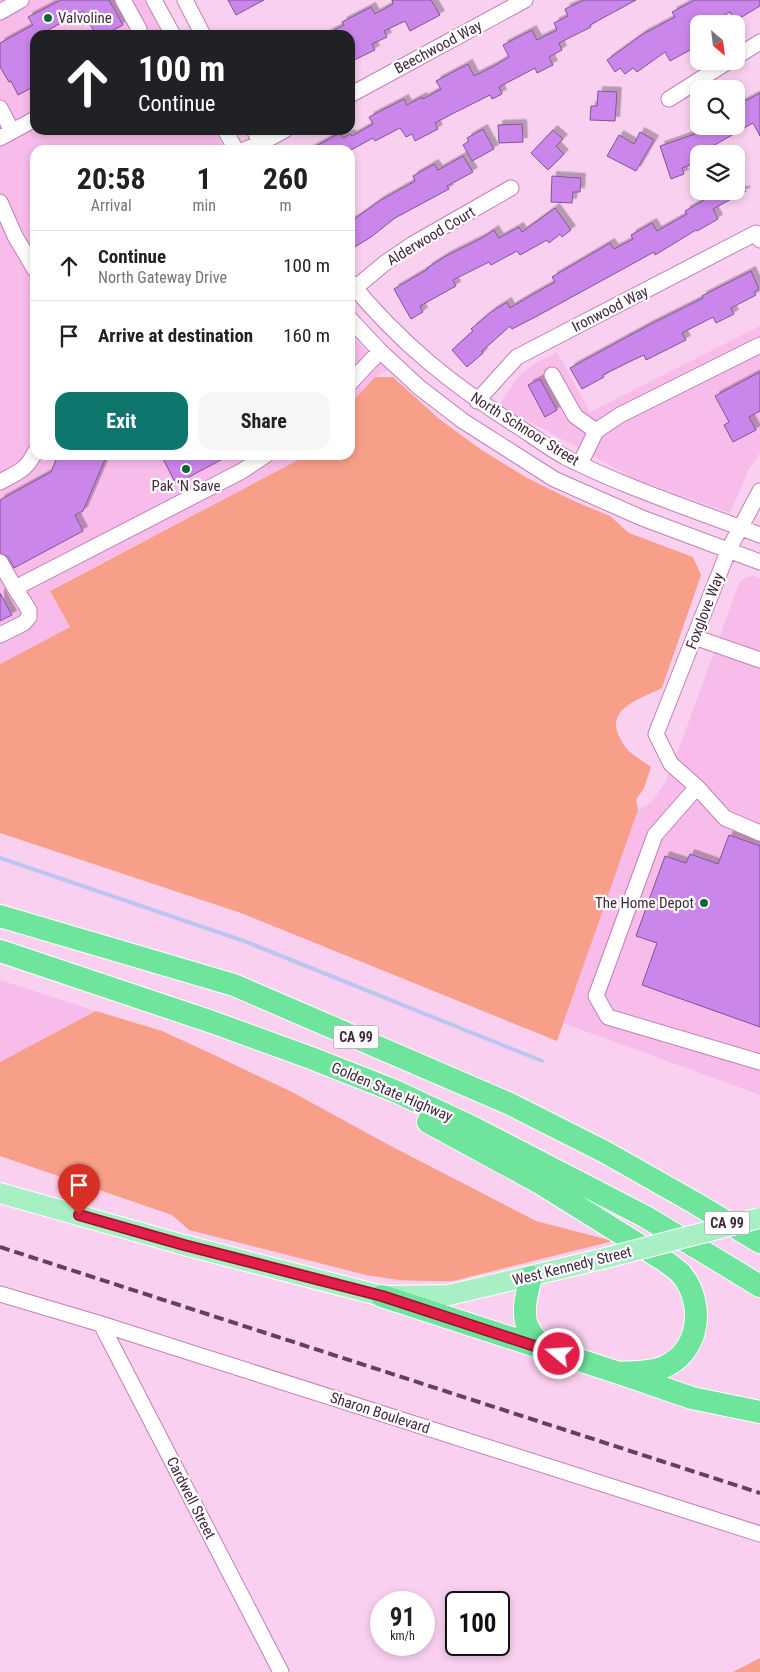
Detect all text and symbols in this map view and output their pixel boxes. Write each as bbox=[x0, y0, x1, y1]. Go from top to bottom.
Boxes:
place label: Valvoline bbox=[58, 9, 112, 27]
marker: Valvoline bbox=[42, 12, 54, 24]
north arrow bbox=[690, 15, 745, 70]
map controls bbox=[690, 15, 745, 200]
street label: Beechwood Way bbox=[391, 16, 485, 78]
text: 100 m bbox=[138, 49, 225, 90]
icon: ahead bbox=[55, 50, 120, 115]
button: search bbox=[690, 80, 745, 135]
text: Continue bbox=[138, 91, 215, 116]
button: layers bbox=[690, 145, 745, 200]
text: 20:58 bbox=[77, 161, 146, 196]
text: 1 bbox=[197, 161, 212, 196]
text: 260 bbox=[263, 161, 308, 196]
text: Arrival bbox=[91, 196, 132, 215]
text: min bbox=[192, 196, 216, 215]
text: m bbox=[279, 196, 291, 215]
street label: Alderwood Court bbox=[384, 203, 478, 269]
text: Continue bbox=[98, 245, 166, 268]
icon: ahead bbox=[55, 252, 83, 280]
text: 100 m bbox=[283, 254, 330, 277]
text: North Gateway Drive bbox=[98, 268, 227, 287]
street label: Ironwood Way bbox=[569, 282, 651, 336]
icon: arrive bbox=[55, 322, 83, 350]
text: Arrive at destination bbox=[98, 324, 253, 347]
text: 160 m bbox=[283, 324, 330, 347]
street label: North Schnoor Street bbox=[468, 388, 582, 470]
button: Exit bbox=[55, 392, 188, 450]
button: Share bbox=[198, 392, 330, 450]
marker: Pak 'N Save bbox=[180, 463, 192, 475]
place label: Pak 'N Save bbox=[151, 477, 221, 495]
street label: Foxglove Way bbox=[682, 570, 728, 652]
place label: The Home Depot bbox=[595, 894, 694, 912]
marker: The Home Depot bbox=[698, 897, 710, 909]
road number: CA 99 bbox=[334, 1026, 378, 1048]
street label: Golden State Highway bbox=[329, 1058, 455, 1126]
pin bbox=[58, 1164, 100, 1215]
icon: arrive bbox=[65, 1171, 93, 1199]
road number: CA 99 bbox=[704, 1212, 750, 1234]
street label: West Kennedy Street bbox=[511, 1243, 633, 1289]
position arrow bbox=[532, 1327, 584, 1379]
street label: Sharon Boulevard bbox=[328, 1388, 432, 1438]
street label: Cardwell Street bbox=[163, 1454, 219, 1542]
speed limit sign: 100 bbox=[445, 1591, 510, 1656]
text: 91 bbox=[390, 1603, 415, 1632]
text: km/h bbox=[390, 1629, 415, 1643]

